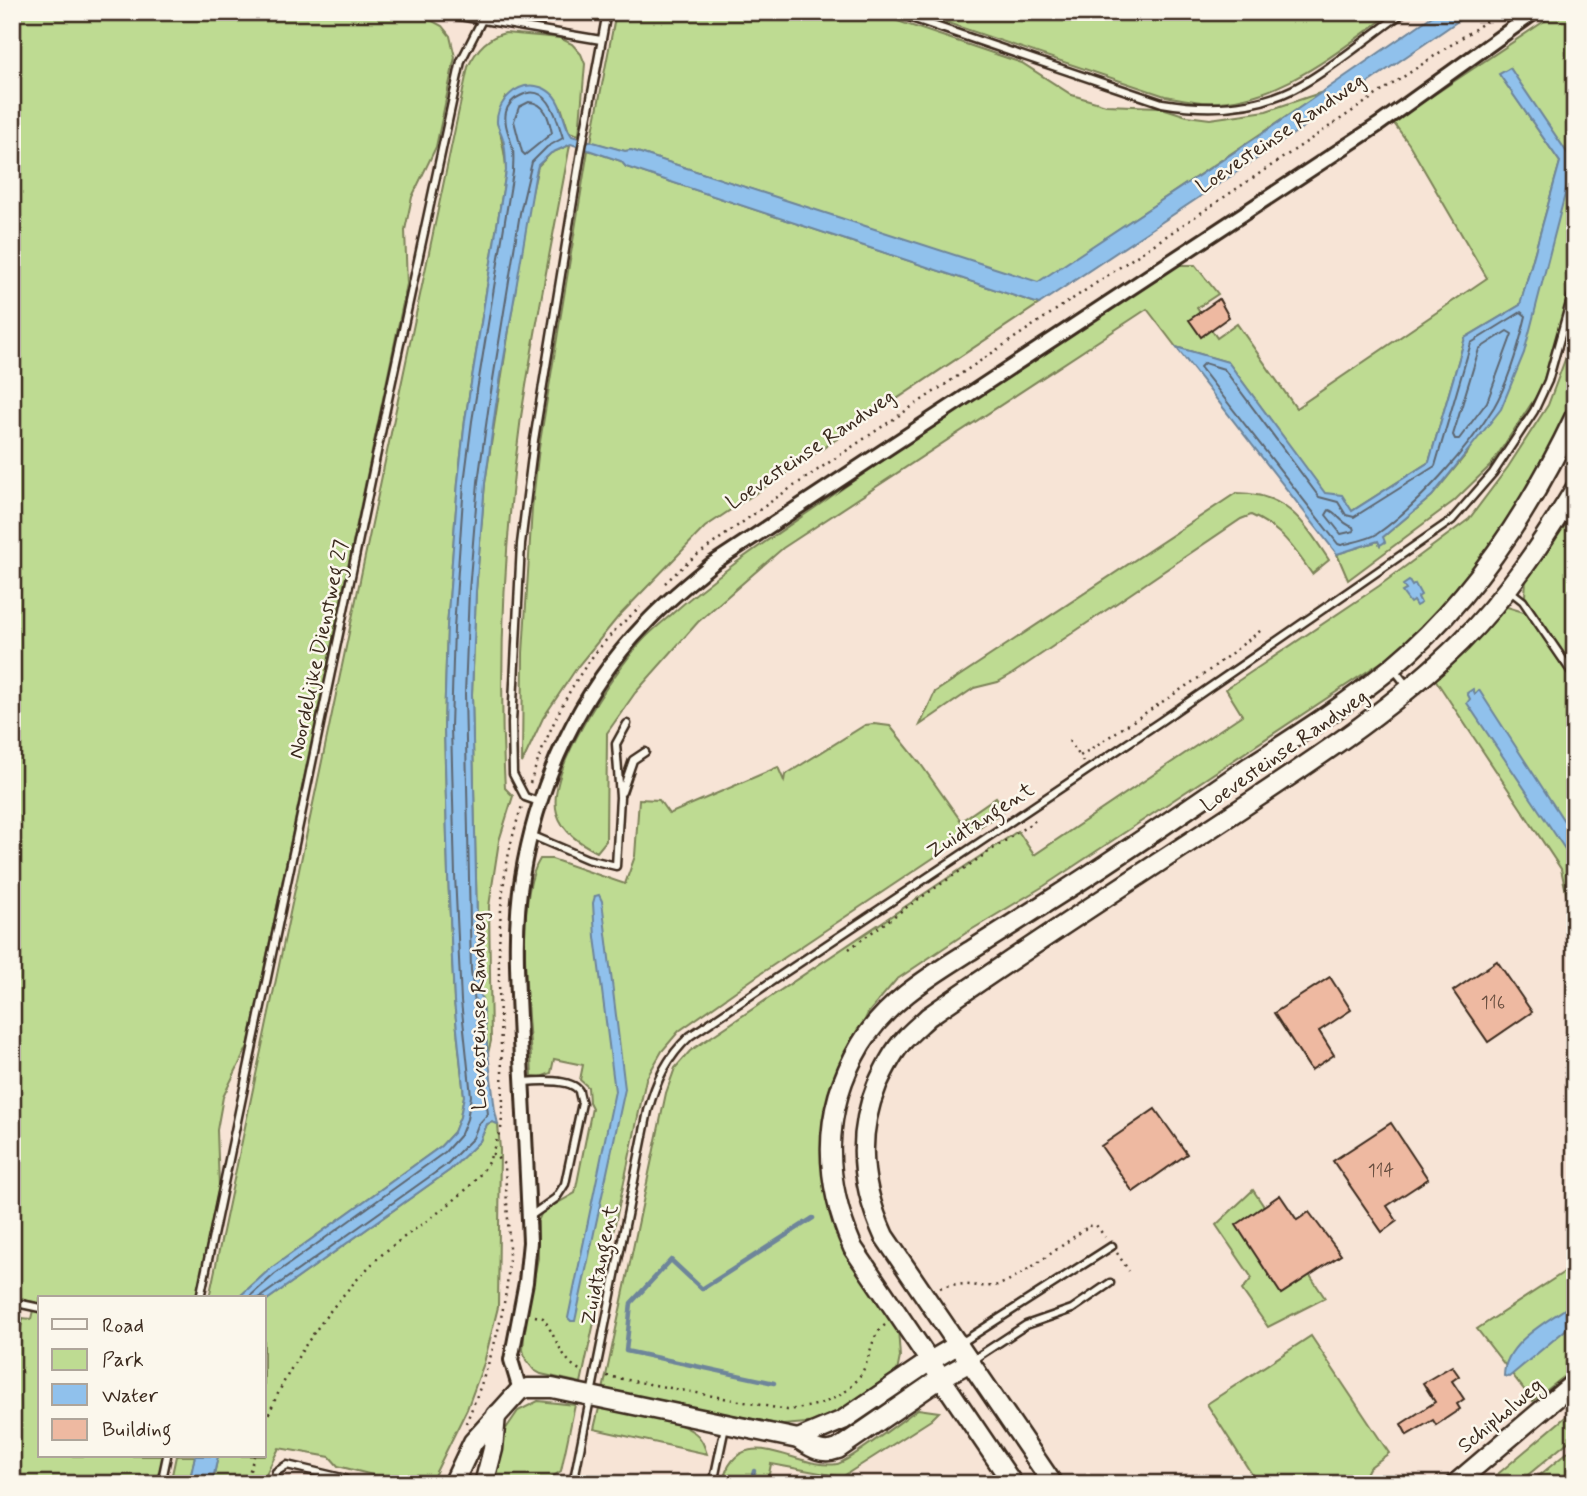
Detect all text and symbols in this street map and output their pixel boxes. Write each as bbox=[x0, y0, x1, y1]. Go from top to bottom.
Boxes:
street label: Loevesteinse Randweg bbox=[1191, 67, 1370, 201]
street label: Loevesteinse Randweg bbox=[721, 383, 900, 517]
street label: Noordelijke Dienstweg 27 bbox=[282, 537, 358, 762]
street label: Loevesteinse Randweg bbox=[1196, 683, 1374, 819]
street label: Zuidtangent bbox=[922, 775, 1041, 868]
street label: Loevesteinse Randweg bbox=[465, 912, 493, 1110]
house number: 116 bbox=[1481, 991, 1505, 1015]
house number: 114 bbox=[1368, 1159, 1395, 1183]
street label: Zuidtangent bbox=[575, 1202, 627, 1328]
legend bbox=[38, 1296, 266, 1458]
text: Road bbox=[102, 1312, 144, 1340]
text: Park bbox=[102, 1346, 144, 1374]
street label: Schipholweg bbox=[1452, 1372, 1550, 1461]
text: Water bbox=[102, 1382, 158, 1410]
text: Building bbox=[102, 1416, 172, 1446]

